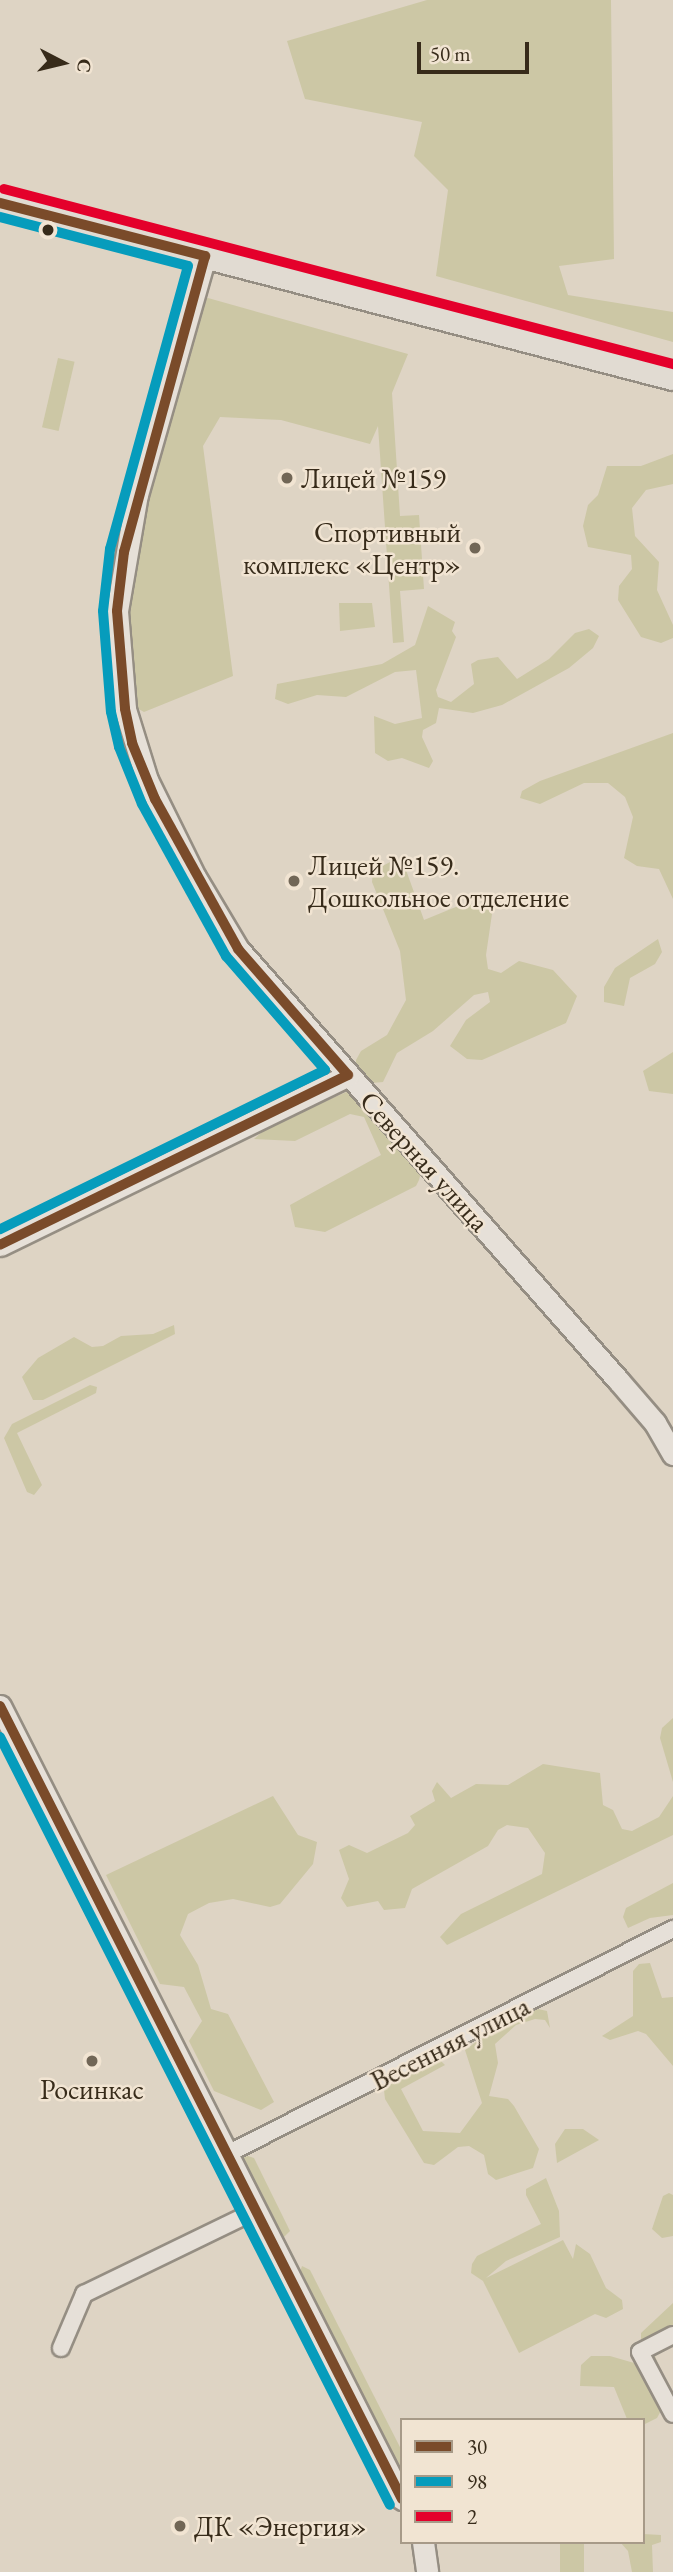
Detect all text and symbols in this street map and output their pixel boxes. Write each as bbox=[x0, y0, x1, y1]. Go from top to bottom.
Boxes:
north arrow bbox=[28, 28, 98, 98]
scale bar bbox=[421, 28, 533, 72]
text: 50 m bbox=[430, 40, 471, 67]
text: С bbox=[71, 57, 98, 74]
unlabelled marker bbox=[41, 223, 55, 237]
place label: Лицей №159 bbox=[301, 461, 446, 495]
marker: Лицей №159 bbox=[279, 470, 295, 486]
place label: Спортивный комплекс «Центр» bbox=[243, 515, 461, 581]
marker: Спортивный комплекс «Центр» bbox=[467, 540, 483, 556]
place label: Лицей №159. Дошкольное отделение bbox=[308, 848, 569, 914]
marker: Лицей №159. Дошкольное отделение bbox=[286, 873, 302, 889]
street label: Северная улица bbox=[353, 1084, 497, 1238]
street label: Весенняя улица bbox=[365, 1989, 535, 2097]
marker: Росинкас bbox=[84, 2053, 100, 2069]
place label: Росинкас bbox=[40, 2072, 144, 2106]
legend bbox=[400, 2418, 645, 2544]
text: 30 bbox=[467, 2433, 487, 2460]
text: 98 bbox=[467, 2468, 487, 2495]
text: 2 bbox=[467, 2503, 477, 2530]
place label: ДК «Энергия» bbox=[194, 2509, 367, 2543]
marker: ДК «Энергия» bbox=[172, 2518, 188, 2534]

